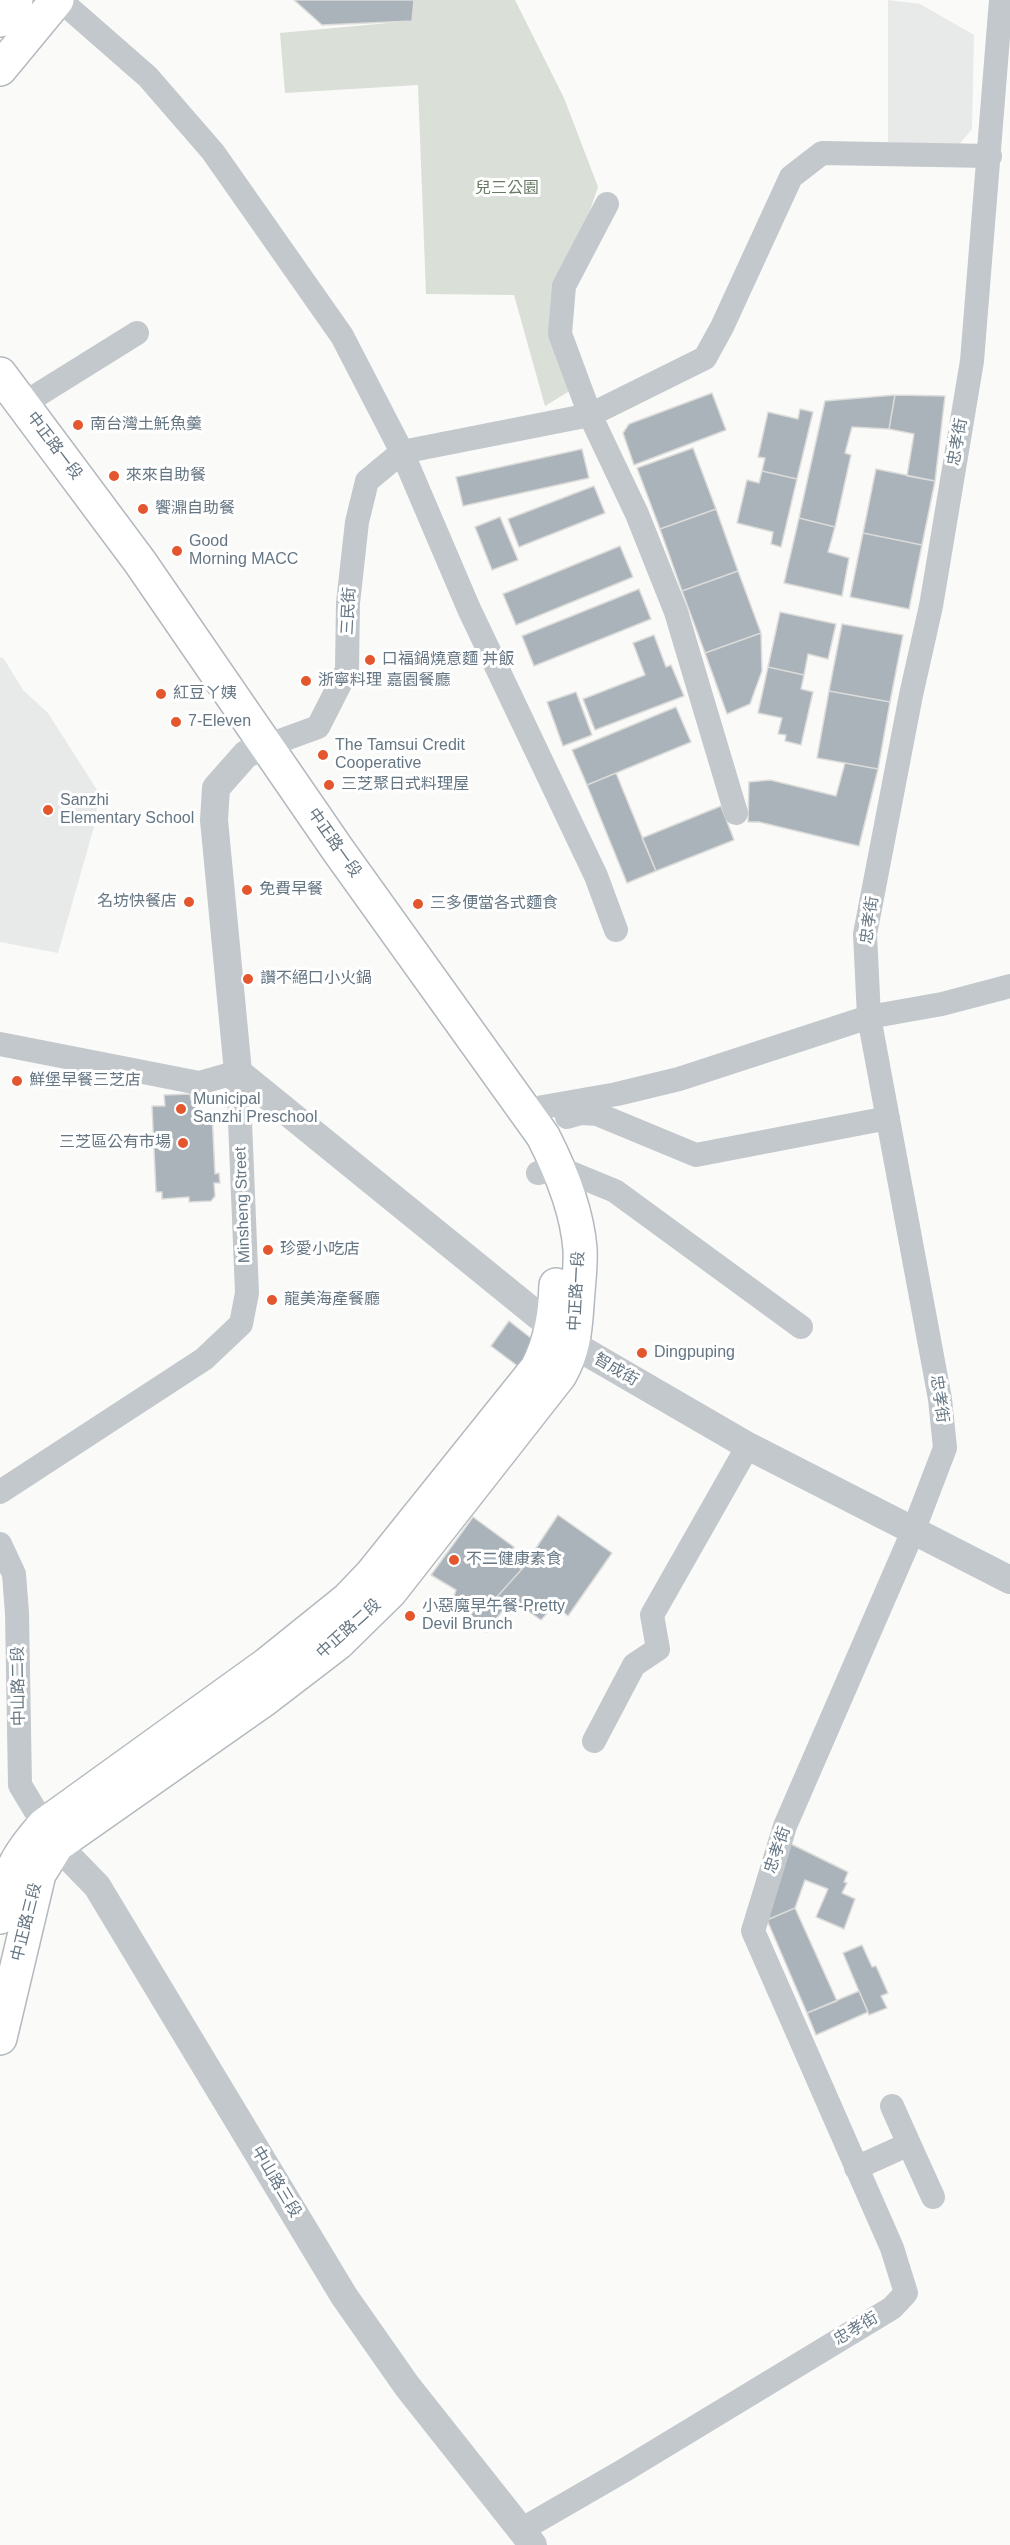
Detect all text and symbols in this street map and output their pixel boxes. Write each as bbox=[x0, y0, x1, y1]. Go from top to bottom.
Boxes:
park label: 兒三公園 bbox=[475, 179, 539, 199]
street label: 中正路一段 bbox=[22, 408, 86, 484]
place label: 南台灣土魠魚羹 bbox=[90, 415, 202, 435]
street label: 忠孝街 bbox=[944, 417, 972, 467]
marker: 南台灣土魠魚羹 bbox=[71, 418, 85, 432]
place label: 來來自助餐 bbox=[126, 466, 206, 486]
marker: 來來自助餐 bbox=[107, 469, 121, 483]
place label: 饗濎自助餐 bbox=[155, 499, 235, 519]
marker: 饗濎自助餐 bbox=[136, 502, 150, 516]
place label: Good Morning MACC bbox=[189, 532, 298, 570]
marker: Good Morning MACC bbox=[170, 544, 184, 558]
street label: 三民街 bbox=[338, 587, 360, 635]
place label: 口福鍋燒意麵 丼飯 bbox=[382, 650, 514, 670]
marker: 口福鍋燒意麵 丼飯 bbox=[363, 653, 377, 667]
place label: 浙寧料理 嘉園餐廳 bbox=[318, 671, 450, 691]
marker: 浙寧料理 嘉園餐廳 bbox=[299, 674, 313, 688]
place label: 紅豆ㄚ姨 bbox=[173, 684, 237, 704]
marker: 紅豆ㄚ姨 bbox=[154, 687, 168, 701]
place label: 7-Eleven bbox=[188, 712, 251, 732]
marker: 7-Eleven bbox=[169, 715, 183, 729]
place label: The Tamsui Credit Cooperative bbox=[335, 736, 465, 774]
marker: The Tamsui Credit Cooperative bbox=[316, 748, 330, 762]
place label: 三芝聚日式料理屋 bbox=[341, 775, 469, 795]
marker: 三芝聚日式料理屋 bbox=[322, 778, 336, 792]
place label: Sanzhi Elementary School bbox=[60, 791, 194, 829]
marker: Sanzhi Elementary School bbox=[41, 803, 55, 817]
street label: 中正路一段 bbox=[303, 805, 365, 881]
place label: 免費早餐 bbox=[259, 880, 323, 900]
marker: 免費早餐 bbox=[240, 883, 254, 897]
place label: 名坊快餐店 bbox=[97, 892, 177, 912]
place label: 三多便當各式麵食 bbox=[430, 894, 558, 914]
marker: 名坊快餐店 bbox=[182, 895, 196, 909]
street label: 忠孝街 bbox=[857, 895, 883, 945]
marker: 三多便當各式麵食 bbox=[411, 897, 425, 911]
place label: 讚不絕口小火鍋 bbox=[260, 969, 372, 989]
marker: 讚不絕口小火鍋 bbox=[241, 972, 255, 986]
place label: 鮮堡早餐三芝店 bbox=[29, 1071, 141, 1091]
marker: 鮮堡早餐三芝店 bbox=[10, 1074, 24, 1088]
place label: Municipal Sanzhi Preschool bbox=[193, 1090, 318, 1128]
marker: Municipal Sanzhi Preschool bbox=[174, 1102, 188, 1116]
place label: 三芝區公有市場 bbox=[59, 1133, 171, 1153]
marker: 三芝區公有市場 bbox=[176, 1136, 190, 1150]
street label: Minsheng Street bbox=[231, 1146, 255, 1264]
place label: 珍愛小吃店 bbox=[280, 1240, 360, 1260]
marker: 珍愛小吃店 bbox=[261, 1243, 275, 1257]
street label: 中正路一段 bbox=[565, 1251, 589, 1331]
place label: 龍美海產餐廳 bbox=[284, 1290, 380, 1310]
marker: 龍美海產餐廳 bbox=[265, 1293, 279, 1307]
place label: Dingpuping bbox=[654, 1343, 735, 1363]
marker: Dingpuping bbox=[635, 1346, 649, 1360]
street label: 智成街 bbox=[590, 1350, 642, 1390]
street label: 忠孝街 bbox=[926, 1374, 952, 1424]
place label: 不二健康素食 bbox=[466, 1550, 562, 1570]
marker: 不二健康素食 bbox=[447, 1553, 461, 1567]
street label: 中正路二段 bbox=[313, 1595, 385, 1663]
place label: 小惡魔早午餐-Pretty Devil Brunch bbox=[422, 1597, 565, 1635]
marker: 小惡魔早午餐-Pretty Devil Brunch bbox=[403, 1609, 417, 1623]
street label: 中山路二段 bbox=[9, 1646, 29, 1726]
street label: 忠孝街 bbox=[761, 1824, 795, 1876]
street label: 中正路三段 bbox=[8, 1881, 46, 1963]
street label: 中山路三段 bbox=[247, 2143, 305, 2221]
street label: 忠孝街 bbox=[830, 2308, 882, 2350]

